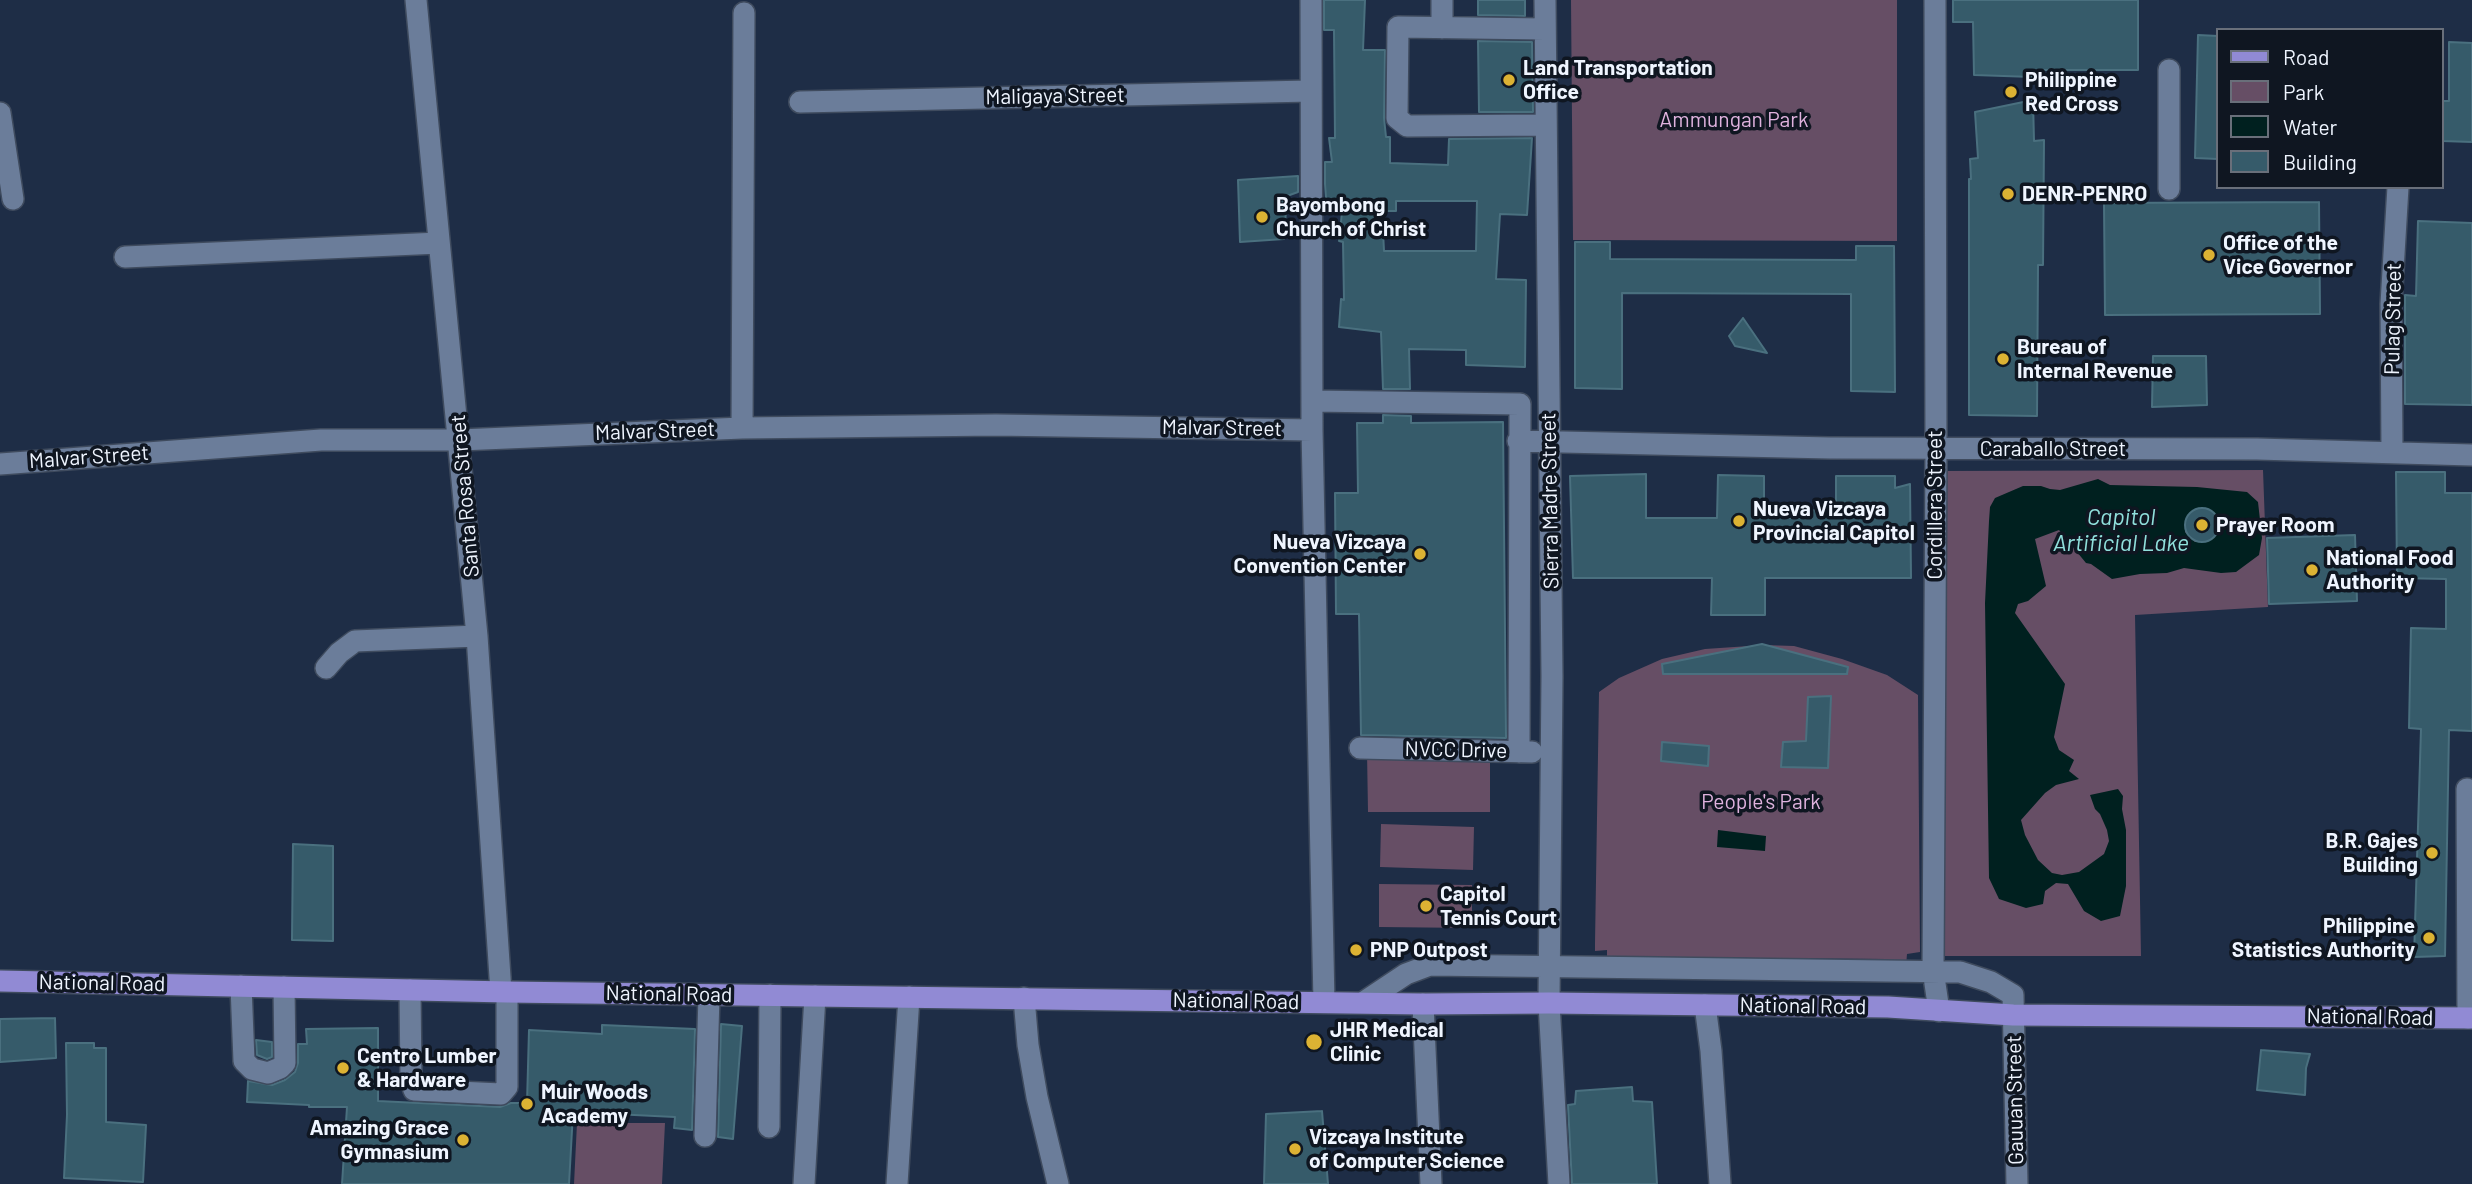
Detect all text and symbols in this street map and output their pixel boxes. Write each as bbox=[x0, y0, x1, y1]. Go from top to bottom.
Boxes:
legend bbox=[2216, 28, 2444, 189]
text: Road bbox=[2283, 44, 2329, 69]
place label: Land Transportation Office bbox=[1523, 55, 1713, 105]
place label: Philippine Red Cross bbox=[2025, 67, 2118, 117]
marker: Land Transportation Office bbox=[1501, 72, 1517, 88]
text: Park bbox=[2283, 79, 2324, 104]
street label: Maligaya Street bbox=[985, 82, 1125, 110]
marker: Philippine Red Cross bbox=[2003, 84, 2019, 100]
park label: Ammungan Park bbox=[1660, 107, 1808, 133]
text: Water bbox=[2283, 114, 2337, 139]
text: Building bbox=[2283, 149, 2357, 174]
place label: DENR-PENRO bbox=[2022, 181, 2147, 207]
marker: DENR-PENRO bbox=[2000, 186, 2016, 202]
place label: Bayombong Church of Christ bbox=[1276, 192, 1426, 242]
marker: Bayombong Church of Christ bbox=[1254, 209, 1270, 225]
place label: Office of the Vice Governor bbox=[2223, 230, 2353, 280]
marker: Office of the Vice Governor bbox=[2201, 247, 2217, 263]
street label: Pulag Street bbox=[2379, 263, 2407, 375]
place label: Bureau of Internal Revenue bbox=[2017, 334, 2173, 384]
marker: Bureau of Internal Revenue bbox=[1995, 351, 2011, 367]
street label: Santa Rosa Street bbox=[445, 413, 485, 579]
street label: Sierra Madre Street bbox=[1536, 413, 1564, 589]
street label: Malvar Street bbox=[1162, 414, 1282, 442]
street label: Malvar Street bbox=[594, 416, 716, 446]
street label: Cordillera Street bbox=[1922, 430, 1948, 580]
street label: Caraballo Street bbox=[1980, 436, 2126, 462]
street label: Malvar Street bbox=[28, 440, 150, 474]
place label: Nueva Vizcaya Provincial Capitol bbox=[1753, 496, 1915, 546]
water label: Capitol Artificial Lake bbox=[2053, 503, 2189, 557]
place label: Prayer Room bbox=[2216, 512, 2335, 538]
marker: Nueva Vizcaya Provincial Capitol bbox=[1731, 513, 1747, 529]
marker: Prayer Room bbox=[2194, 517, 2210, 533]
place label: Nueva Vizcaya Convention Center bbox=[1234, 529, 1406, 579]
place label: National Food Authority bbox=[2326, 545, 2454, 595]
marker: Nueva Vizcaya Convention Center bbox=[1412, 546, 1428, 562]
marker: National Food Authority bbox=[2304, 562, 2320, 578]
street label: NVCC Drive bbox=[1404, 737, 1508, 763]
park label: People's Park bbox=[1701, 789, 1821, 815]
place label: B.R. Gajes Building bbox=[2326, 828, 2418, 878]
marker: B.R. Gajes Building bbox=[2424, 845, 2440, 861]
place label: Capitol Tennis Court bbox=[1440, 881, 1557, 931]
marker: Capitol Tennis Court bbox=[1418, 898, 1434, 914]
place label: Philippine Statistics Authority bbox=[2232, 913, 2415, 963]
marker: Philippine Statistics Authority bbox=[2421, 930, 2437, 946]
place label: PNP Outpost bbox=[1370, 937, 1488, 963]
marker: PNP Outpost bbox=[1348, 942, 1364, 958]
street label: National Road bbox=[38, 969, 166, 997]
street label: National Road bbox=[605, 980, 733, 1008]
street label: National Road bbox=[1172, 987, 1300, 1015]
street label: National Road bbox=[1739, 992, 1867, 1020]
street label: National Road bbox=[2306, 1003, 2434, 1031]
place label: JHR Medical Clinic bbox=[1330, 1017, 1444, 1067]
marker: JHR Medical Clinic bbox=[1304, 1032, 1324, 1052]
street label: Gauuan Street bbox=[2001, 1035, 2029, 1165]
place label: Centro Lumber & Hardware bbox=[357, 1043, 497, 1093]
marker: Centro Lumber & Hardware bbox=[335, 1060, 351, 1076]
place label: Muir Woods Academy bbox=[541, 1079, 648, 1129]
marker: Muir Woods Academy bbox=[519, 1096, 535, 1112]
place label: Amazing Grace Gymnasium bbox=[309, 1115, 449, 1165]
place label: Vizcaya Institute of Computer Science bbox=[1309, 1124, 1504, 1174]
marker: Amazing Grace Gymnasium bbox=[455, 1132, 471, 1148]
marker: Vizcaya Institute of Computer Science bbox=[1287, 1141, 1303, 1157]

